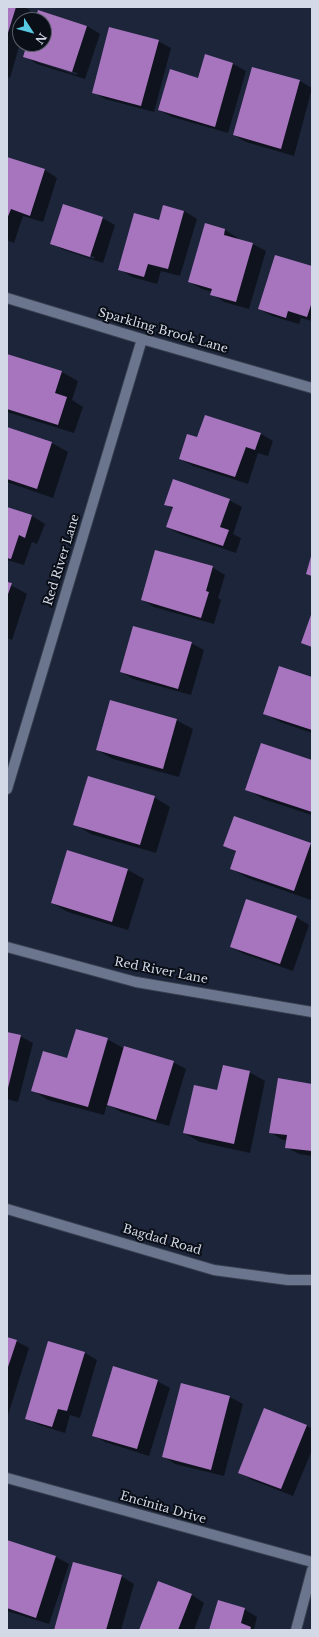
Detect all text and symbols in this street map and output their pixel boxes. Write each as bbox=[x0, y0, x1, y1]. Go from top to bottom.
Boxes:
north arrow bbox=[12, 12, 52, 52]
text: N bbox=[32, 30, 50, 47]
street label: Sparkling Brook Lane bbox=[96, 306, 230, 356]
street label: Red River Lane bbox=[41, 513, 83, 607]
street label: Red River Lane bbox=[113, 955, 209, 987]
street label: Bagdad Road bbox=[121, 1222, 203, 1258]
street label: Encinita Drive bbox=[118, 1489, 208, 1527]

